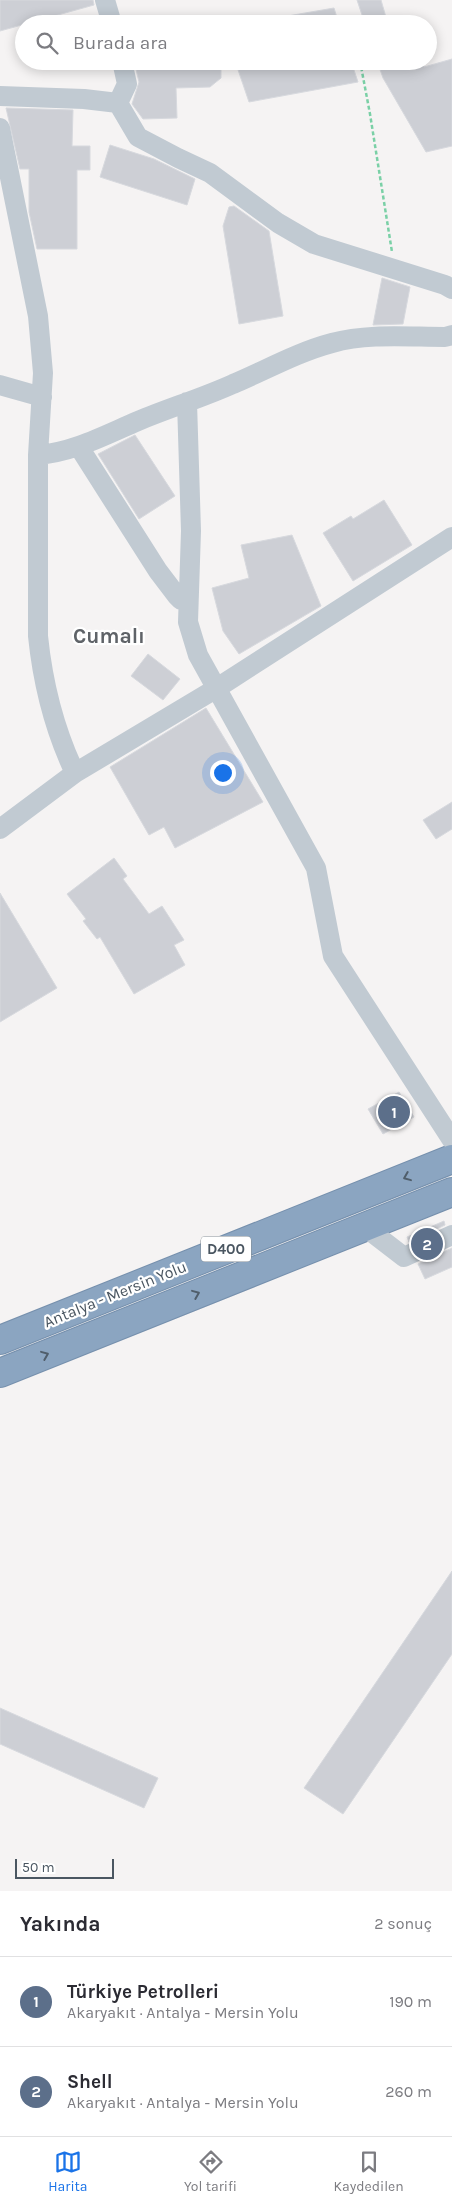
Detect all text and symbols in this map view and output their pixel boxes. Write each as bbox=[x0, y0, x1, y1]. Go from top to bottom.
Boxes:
search box bbox=[15, 15, 437, 70]
icon: search bbox=[33, 29, 61, 57]
text: Burada ara bbox=[73, 32, 168, 54]
district label: Cumalı bbox=[73, 624, 145, 648]
your location bbox=[210, 760, 236, 786]
pin: 1 bbox=[378, 1093, 410, 1131]
one-way arrow bbox=[403, 1171, 412, 1181]
pin: 2 bbox=[411, 1225, 443, 1263]
road number: D400 bbox=[201, 1236, 251, 1262]
street label: Antalya - Mersin Yolu bbox=[41, 1257, 189, 1331]
one-way arrow bbox=[191, 1290, 200, 1301]
one-way arrow bbox=[40, 1350, 49, 1361]
scale bar bbox=[15, 1856, 114, 1879]
text: 50 m bbox=[22, 1859, 55, 1876]
text: Yakında bbox=[20, 1912, 101, 1936]
text: 2 sonuç bbox=[374, 1914, 432, 1933]
text: Türkiye Petrolleri bbox=[67, 1981, 219, 2003]
text: 1 bbox=[33, 1992, 39, 2011]
text: 190 m bbox=[389, 1992, 432, 2011]
text: Akaryakıt · Antalya - Mersin Yolu bbox=[67, 2003, 299, 2022]
text: Shell bbox=[67, 2071, 113, 2093]
text: 2 bbox=[31, 2082, 41, 2101]
text: 260 m bbox=[385, 2082, 432, 2101]
text: Akaryakıt · Antalya - Mersin Yolu bbox=[67, 2093, 299, 2112]
tab: Harita bbox=[48, 2148, 88, 2195]
tab: Yol tarifi bbox=[184, 2148, 237, 2195]
tab: Kaydedilen bbox=[333, 2148, 404, 2195]

